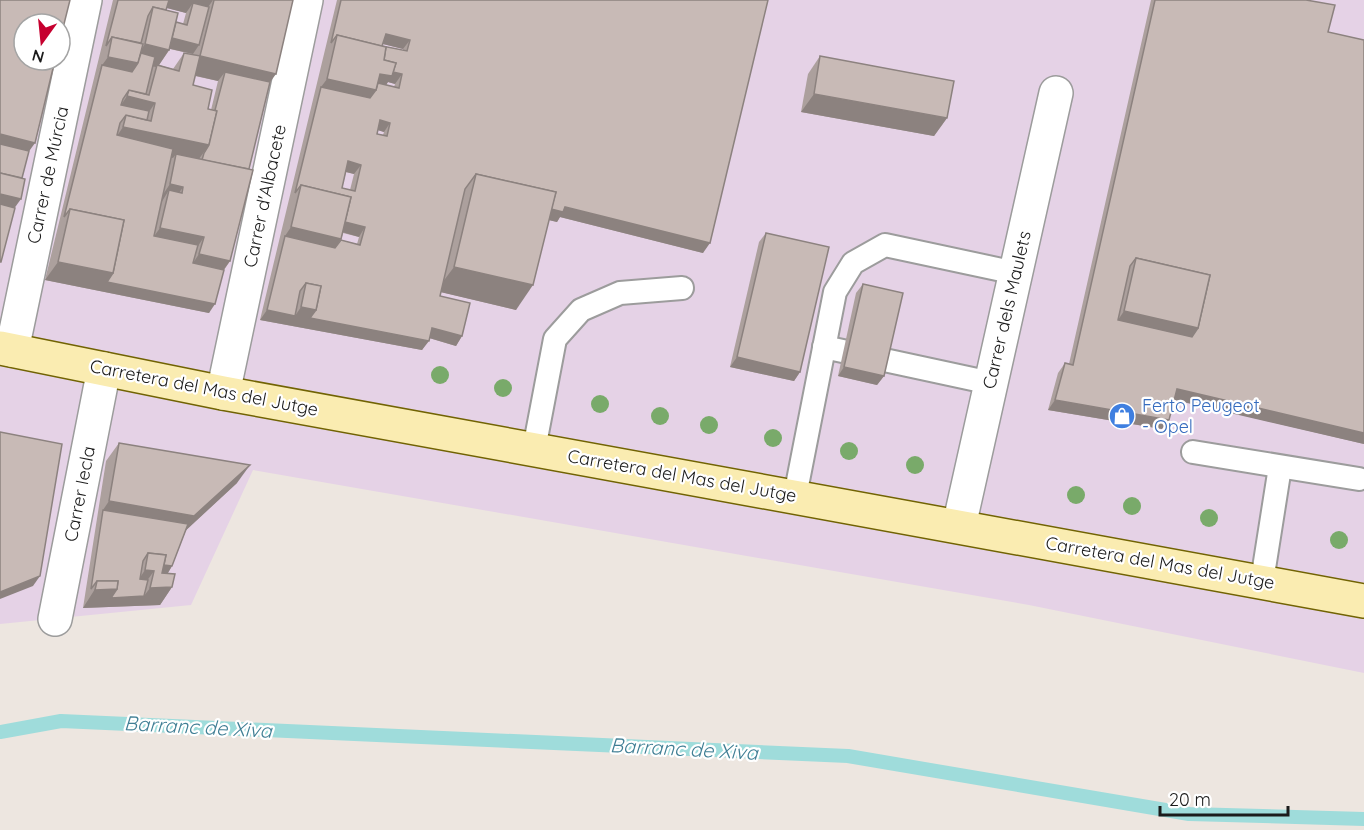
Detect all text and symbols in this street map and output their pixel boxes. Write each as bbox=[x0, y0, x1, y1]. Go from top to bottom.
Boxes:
north arrow bbox=[12, 12, 72, 72]
text: N bbox=[30, 45, 46, 68]
street label: Carrer de Múrcia bbox=[22, 104, 73, 246]
street label: Carrer d'Albacete bbox=[238, 122, 291, 270]
street label: Carrer dels Maulets bbox=[977, 229, 1036, 391]
street label: Carretera del Mas del Jutge bbox=[88, 354, 320, 421]
place label: Ferto Peugeot - Opel bbox=[1142, 394, 1260, 438]
shop icon: Ferto Peugeot - Opel bbox=[1107, 401, 1137, 431]
street label: Carrer Iecla bbox=[59, 444, 100, 544]
street label: Carretera del Mas del Jutge bbox=[566, 444, 798, 507]
street label: Carretera del Mas del Jutge bbox=[1044, 531, 1276, 594]
water label: Barranc de Xiva bbox=[124, 710, 274, 743]
water label: Barranc de Xiva bbox=[610, 732, 760, 765]
scale bar bbox=[1160, 779, 1288, 817]
text: 20 m bbox=[1169, 788, 1211, 811]

